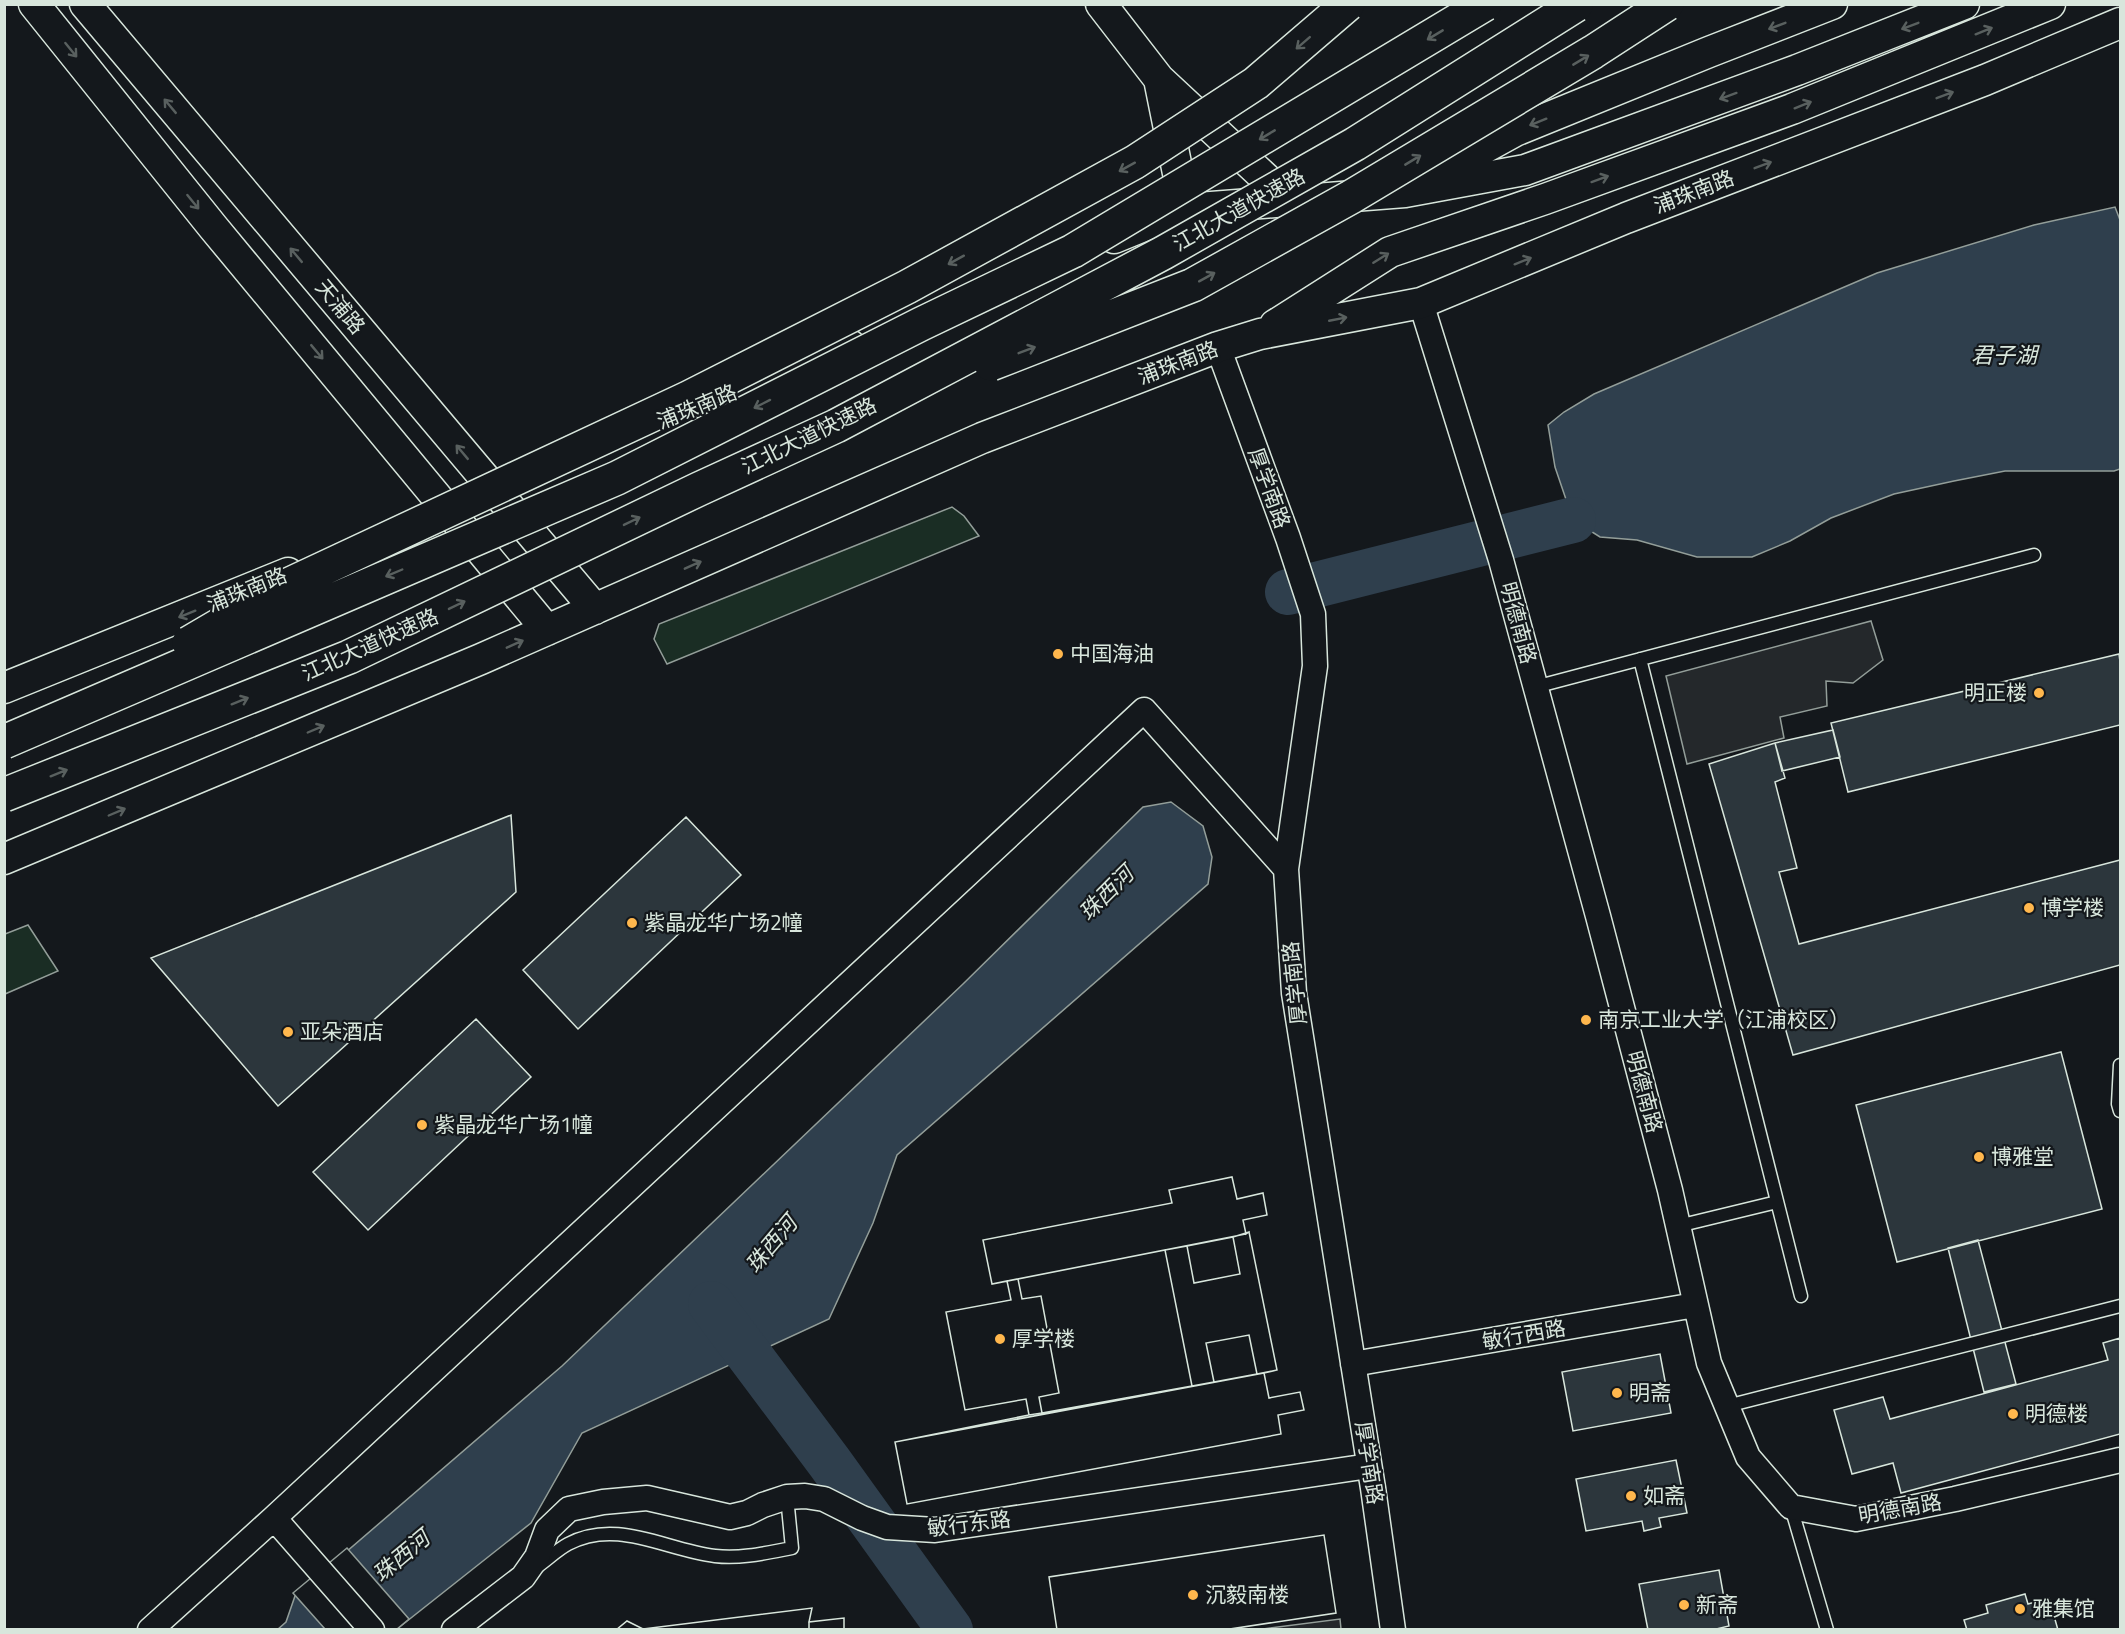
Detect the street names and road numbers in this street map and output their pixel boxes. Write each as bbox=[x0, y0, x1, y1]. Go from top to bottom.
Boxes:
street label: 江北大道快速路 bbox=[1166, 159, 1311, 259]
street label: 浦珠南路 bbox=[1649, 161, 1739, 221]
street label: 天浦路 bbox=[308, 272, 373, 341]
street label: 浦珠南路 bbox=[1133, 332, 1223, 392]
street label: 浦珠南路 bbox=[652, 376, 742, 437]
street label: 江北大道快速路 bbox=[735, 389, 882, 482]
street label: 厚学南路 bbox=[1241, 443, 1299, 533]
street label: 浦珠南路 bbox=[202, 559, 292, 620]
street label: 明德南路 bbox=[1493, 578, 1545, 667]
street label: 江北大道快速路 bbox=[296, 600, 443, 689]
street label: 厚学南路 bbox=[1274, 940, 1314, 1027]
street label: 明德南路 bbox=[1619, 1047, 1671, 1136]
street label: 敏行西路 bbox=[1480, 1311, 1568, 1357]
street label: 厚学南路 bbox=[1348, 1419, 1392, 1507]
street label: 明德南路 bbox=[1856, 1485, 1944, 1531]
street label: 敏行东路 bbox=[925, 1502, 1013, 1544]

